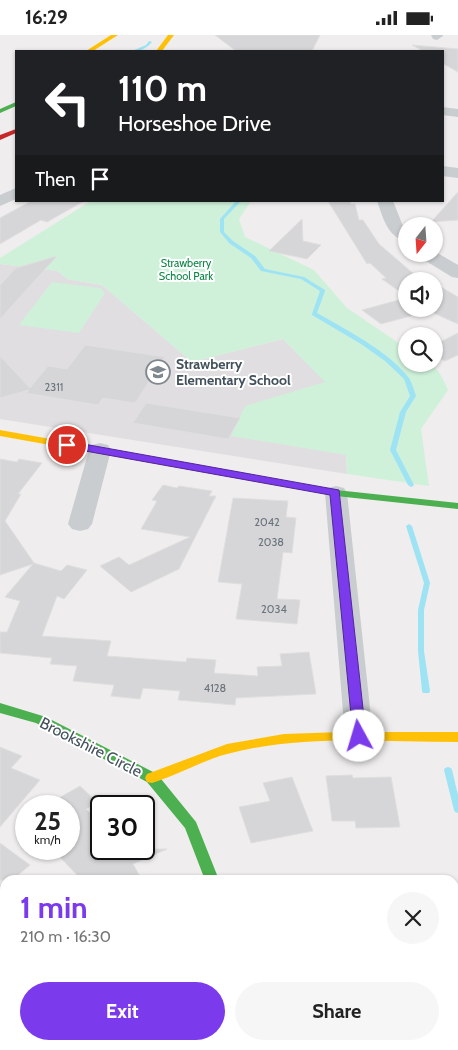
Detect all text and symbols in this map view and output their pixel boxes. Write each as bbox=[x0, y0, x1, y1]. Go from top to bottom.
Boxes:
text: 16:29 bbox=[25, 6, 68, 29]
text: 110 m bbox=[118, 67, 207, 110]
icon: left bbox=[35, 70, 100, 135]
text: Horseshoe Drive bbox=[118, 110, 271, 137]
icon: arrive bbox=[86, 165, 114, 193]
text: Then bbox=[35, 168, 76, 191]
north arrow bbox=[398, 217, 442, 263]
map controls bbox=[398, 217, 443, 372]
park label: Strawberry School Park bbox=[159, 256, 213, 283]
button: sound bbox=[398, 272, 443, 317]
button: search bbox=[398, 327, 443, 372]
place label: Strawberry Elementary School bbox=[176, 355, 291, 389]
school or university icon: Strawberry Elementary School bbox=[145, 359, 171, 385]
house number: 2311 bbox=[45, 380, 63, 394]
pin bbox=[46, 424, 88, 466]
icon: arrive bbox=[53, 431, 81, 459]
house number: 2042 bbox=[254, 515, 280, 529]
house number: 2038 bbox=[258, 535, 284, 549]
house number: 2034 bbox=[261, 602, 288, 616]
house number: 4128 bbox=[204, 681, 226, 695]
position arrow bbox=[332, 709, 384, 761]
street label: Brookshire Circle bbox=[37, 713, 145, 781]
speed limit sign: 30 bbox=[90, 795, 155, 860]
text: 25 bbox=[34, 806, 61, 836]
text: km/h bbox=[34, 832, 61, 847]
text: 1 min bbox=[20, 889, 88, 926]
button: close bbox=[387, 892, 439, 944]
text: 210 m · 16:30 bbox=[20, 927, 111, 946]
button: Exit bbox=[20, 982, 225, 1040]
button: Share bbox=[235, 982, 439, 1040]

